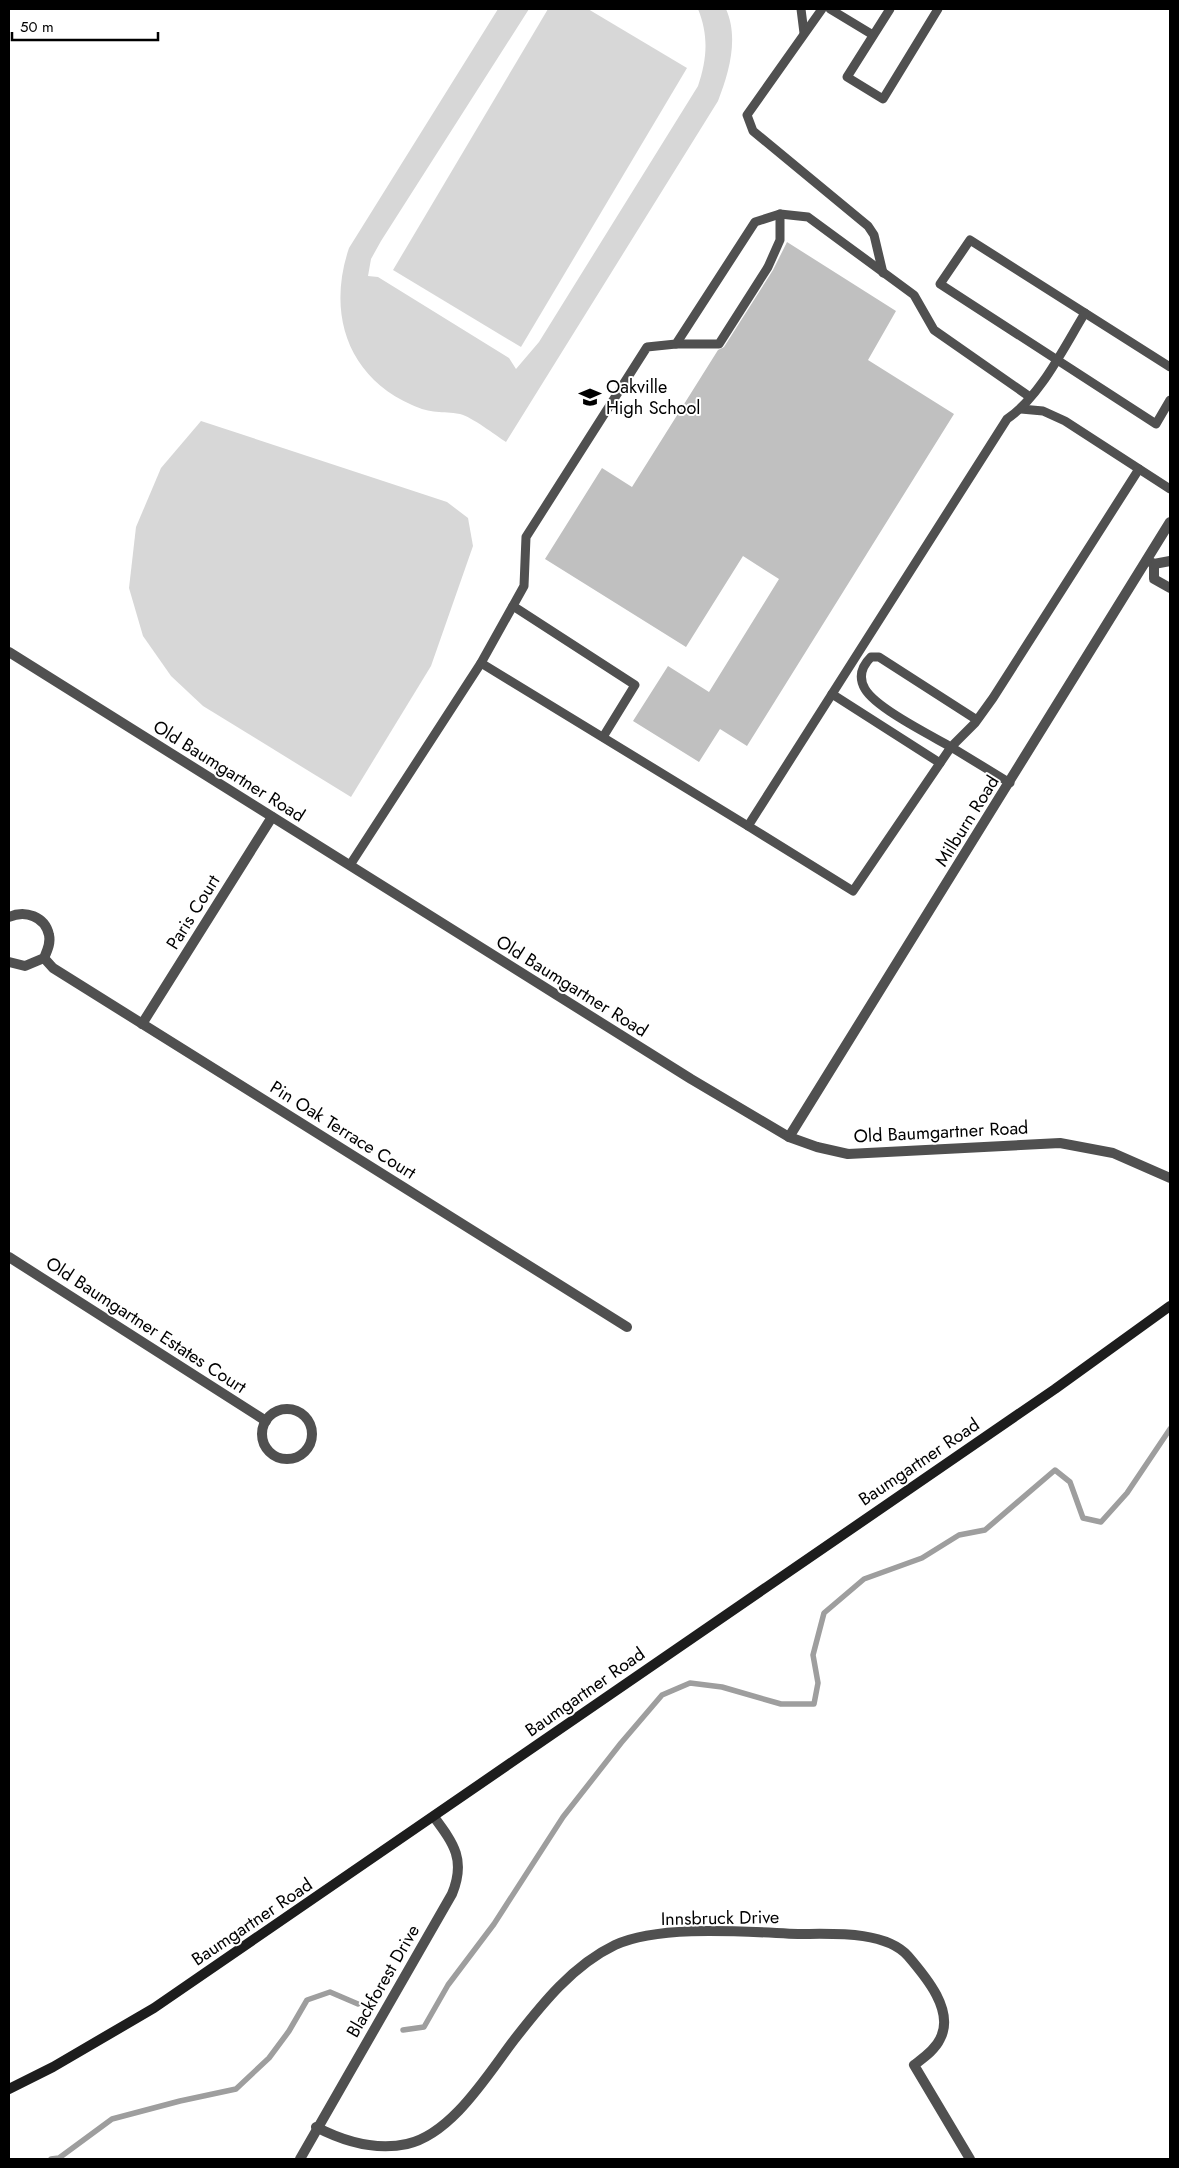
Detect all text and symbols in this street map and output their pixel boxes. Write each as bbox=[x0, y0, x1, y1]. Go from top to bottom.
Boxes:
scale bar bbox=[12, 10, 159, 42]
text: 50 m bbox=[20, 16, 54, 38]
place label: Oakville High School bbox=[606, 374, 700, 421]
school or university icon: Oakville High School bbox=[577, 384, 603, 410]
street label: Old Baumgartner Road bbox=[148, 714, 310, 828]
street label: Milburn Road bbox=[929, 770, 1005, 872]
street label: Paris Court bbox=[160, 869, 227, 954]
street label: Old Baumgartner Road bbox=[491, 929, 653, 1043]
street label: Pin Oak Terrace Court bbox=[265, 1075, 422, 1186]
street label: Old Baumgartner Road bbox=[853, 1114, 1029, 1150]
street label: Old Baumgartner Estates Court bbox=[41, 1250, 252, 1400]
street label: Baumgartner Road bbox=[853, 1412, 985, 1512]
street label: Baumgartner Road bbox=[520, 1641, 650, 1743]
street label: Baumgartner Road bbox=[186, 1872, 318, 1972]
street label: Innsbruck Drive bbox=[661, 1904, 779, 1932]
street label: Blackforest Drive bbox=[340, 1920, 426, 2042]

